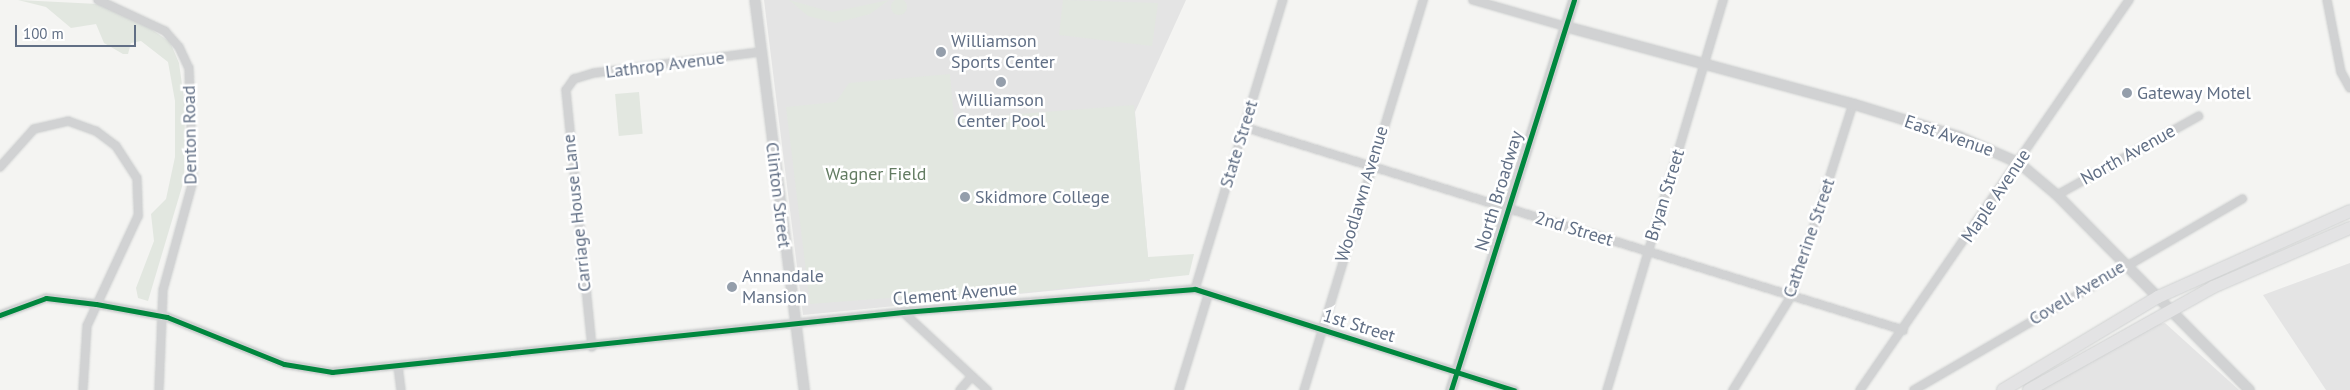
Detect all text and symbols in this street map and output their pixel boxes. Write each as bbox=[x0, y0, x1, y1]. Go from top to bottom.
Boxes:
scale bar bbox=[18, 15, 139, 47]
text: 100 m bbox=[23, 24, 64, 43]
place label: Williamson Sports Center bbox=[951, 31, 1055, 74]
marker: Williamson Sports Center bbox=[935, 46, 947, 58]
street label: Lathrop Avenue bbox=[604, 47, 726, 83]
marker: Williamson Center Pool bbox=[995, 76, 1007, 88]
place label: Gateway Motel bbox=[2137, 82, 2251, 104]
street label: Denton Road bbox=[178, 85, 202, 185]
marker: Gateway Motel bbox=[2121, 87, 2133, 99]
place label: Williamson Center Pool bbox=[957, 90, 1045, 132]
street label: State Street bbox=[1215, 98, 1263, 190]
street label: East Avenue bbox=[1901, 111, 1997, 161]
street label: North Avenue bbox=[2077, 120, 2179, 190]
street label: Woodlawn Avenue bbox=[1331, 123, 1393, 265]
street label: North Broadway bbox=[1470, 128, 1528, 254]
street label: Carriage House Lane bbox=[558, 133, 596, 293]
street label: Clinton Street bbox=[761, 141, 795, 249]
street label: Maple Avenue bbox=[1957, 145, 2035, 247]
street label: Bryan Street bbox=[1641, 147, 1689, 243]
park label: Wagner Field bbox=[826, 163, 926, 185]
street label: Catherine Street bbox=[1778, 176, 1840, 300]
place label: Skidmore College bbox=[975, 186, 1110, 208]
marker: Skidmore College bbox=[959, 191, 971, 203]
street label: 2nd Street bbox=[1533, 207, 1615, 251]
street label: Covell Avenue bbox=[2025, 256, 2129, 330]
place label: Annandale Mansion bbox=[742, 266, 824, 308]
street label: Clement Avenue bbox=[892, 278, 1018, 310]
marker: Annandale Mansion bbox=[726, 281, 738, 293]
street label: 1st Street bbox=[1320, 305, 1398, 347]

